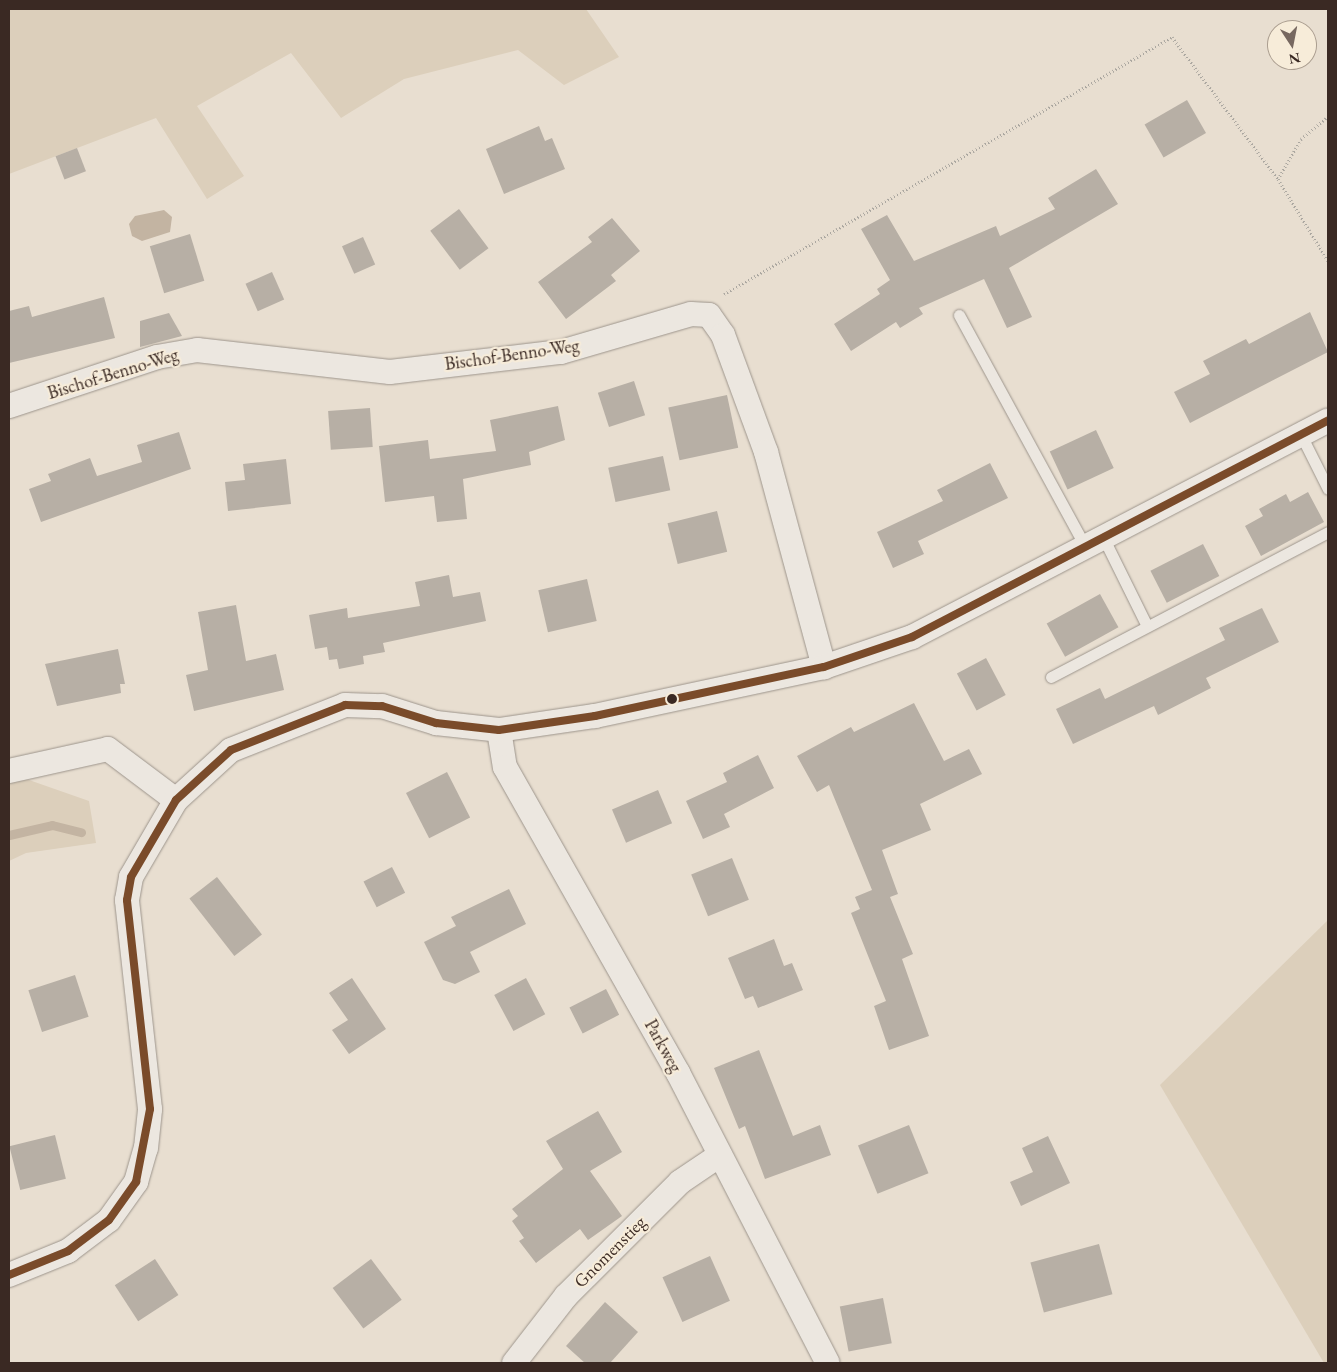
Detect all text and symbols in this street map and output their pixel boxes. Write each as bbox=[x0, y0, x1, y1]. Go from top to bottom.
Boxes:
north arrow bbox=[1267, 20, 1317, 70]
text: N bbox=[1287, 49, 1302, 69]
street label: Bischof-Benno-Weg bbox=[443, 335, 581, 375]
street label: Bischof-Benno-Weg bbox=[45, 344, 181, 404]
unlabelled marker bbox=[667, 694, 677, 704]
street label: Parkweg bbox=[640, 1016, 686, 1076]
street label: Gnomenstieg bbox=[570, 1212, 650, 1292]

